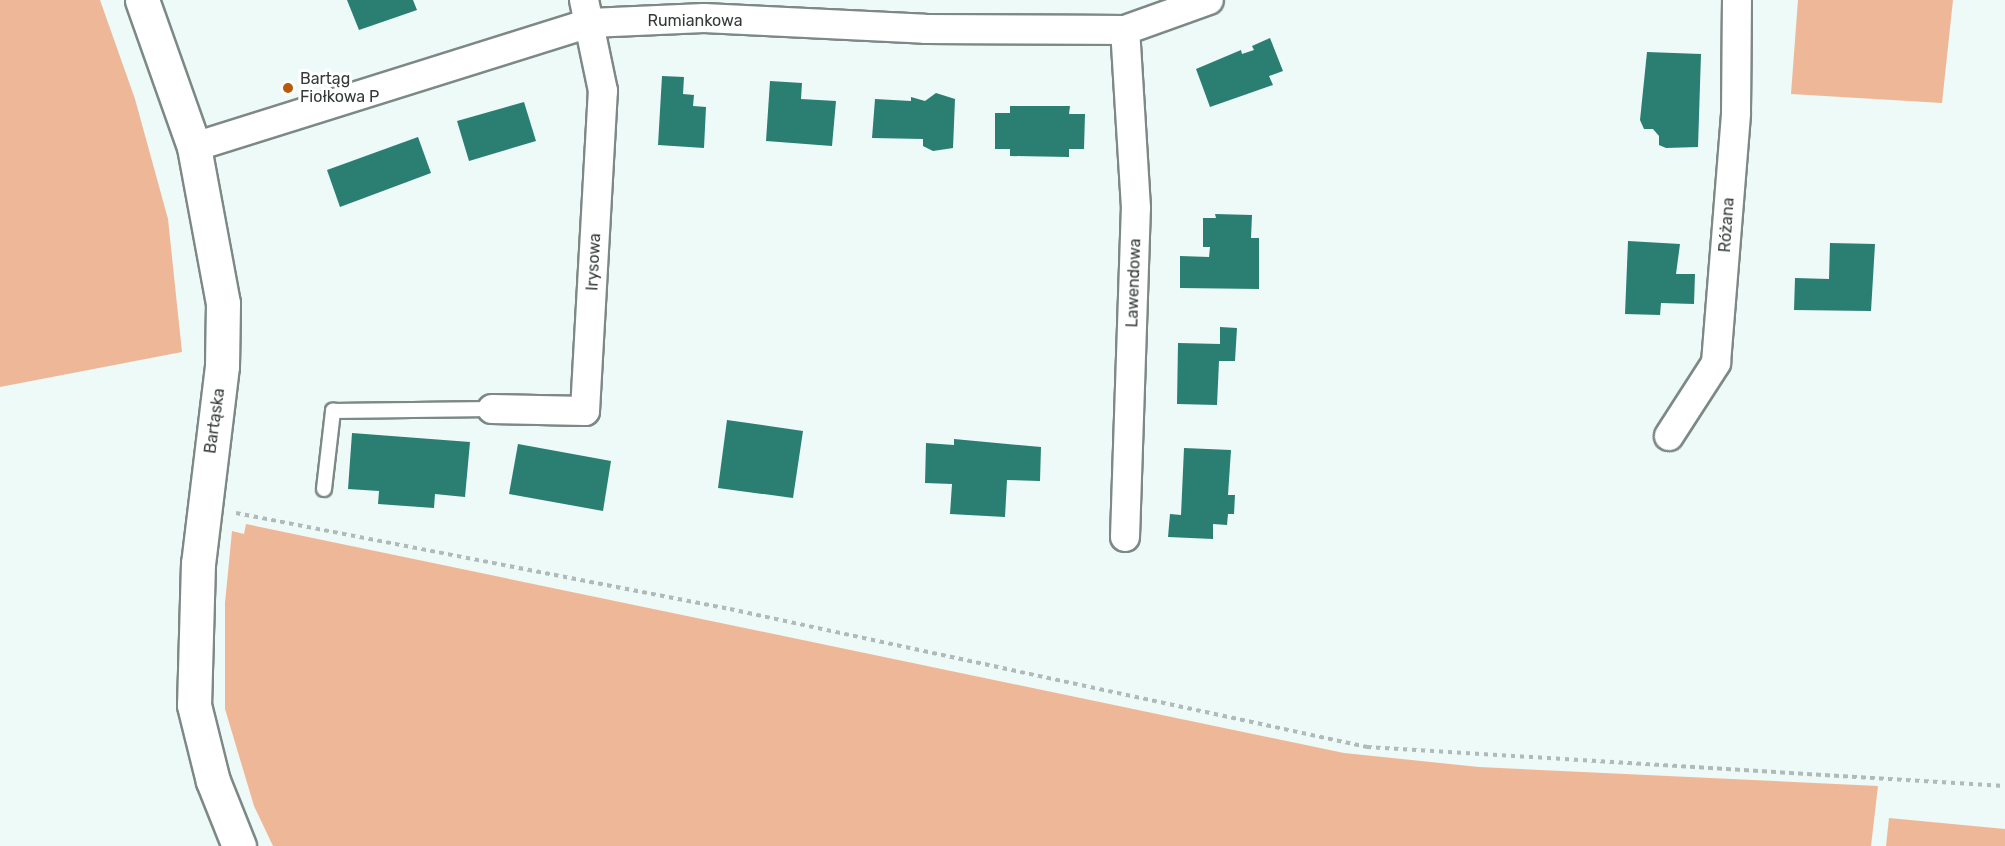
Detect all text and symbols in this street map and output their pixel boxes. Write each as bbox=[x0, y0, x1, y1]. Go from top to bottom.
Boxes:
street label: Rumiankowa bbox=[648, 11, 742, 31]
place label: Bartąg Fiołkowa P bbox=[300, 69, 379, 107]
marker: Bartąg Fiołkowa P bbox=[281, 81, 295, 95]
street label: Różana bbox=[1716, 197, 1738, 253]
street label: Irysowa bbox=[583, 233, 605, 291]
street label: Lawendowa bbox=[1123, 238, 1145, 328]
street label: Bartąska bbox=[201, 387, 229, 455]

